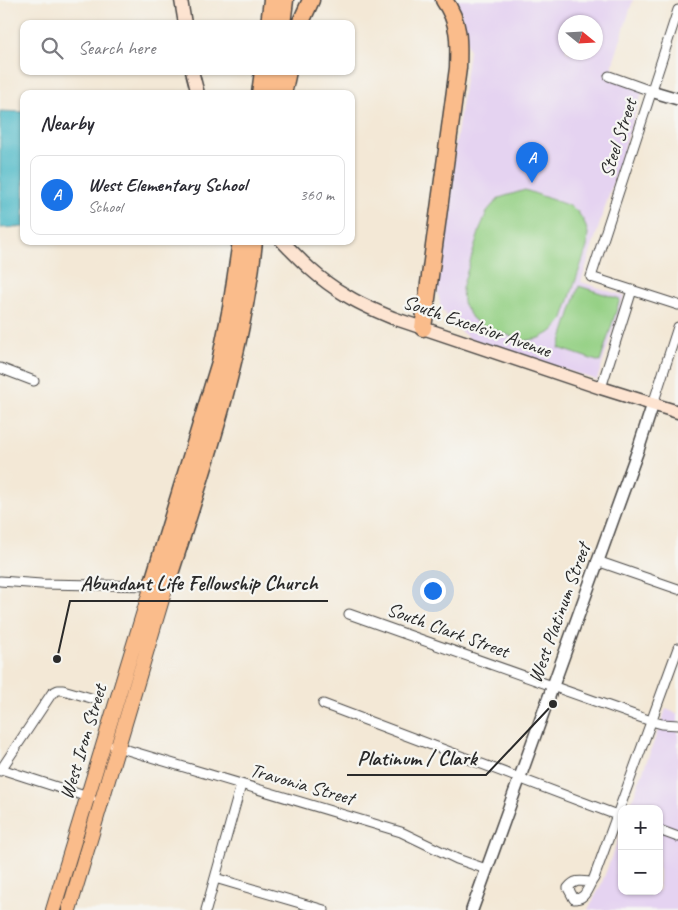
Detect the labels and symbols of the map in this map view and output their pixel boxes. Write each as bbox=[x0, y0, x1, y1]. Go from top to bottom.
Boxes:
north arrow bbox=[558, 15, 603, 60]
street label: Steel Street bbox=[594, 93, 643, 180]
pin: A bbox=[516, 142, 548, 183]
street label: South Excelsior Avenue bbox=[400, 289, 556, 363]
street label: West Platinum Street bbox=[522, 537, 597, 686]
callout: Abundant Life Fellowship Church bbox=[70, 565, 328, 601]
text: Abundant Life Fellowship Church bbox=[80, 570, 319, 596]
your location bbox=[420, 578, 446, 604]
street label: South Clark Street bbox=[384, 596, 515, 664]
street label: West Iron Street bbox=[54, 679, 113, 802]
callout: Platinum / Clark bbox=[347, 739, 486, 775]
text: Platinum / Clark bbox=[357, 745, 479, 771]
street label: Travonia Street bbox=[247, 757, 360, 812]

